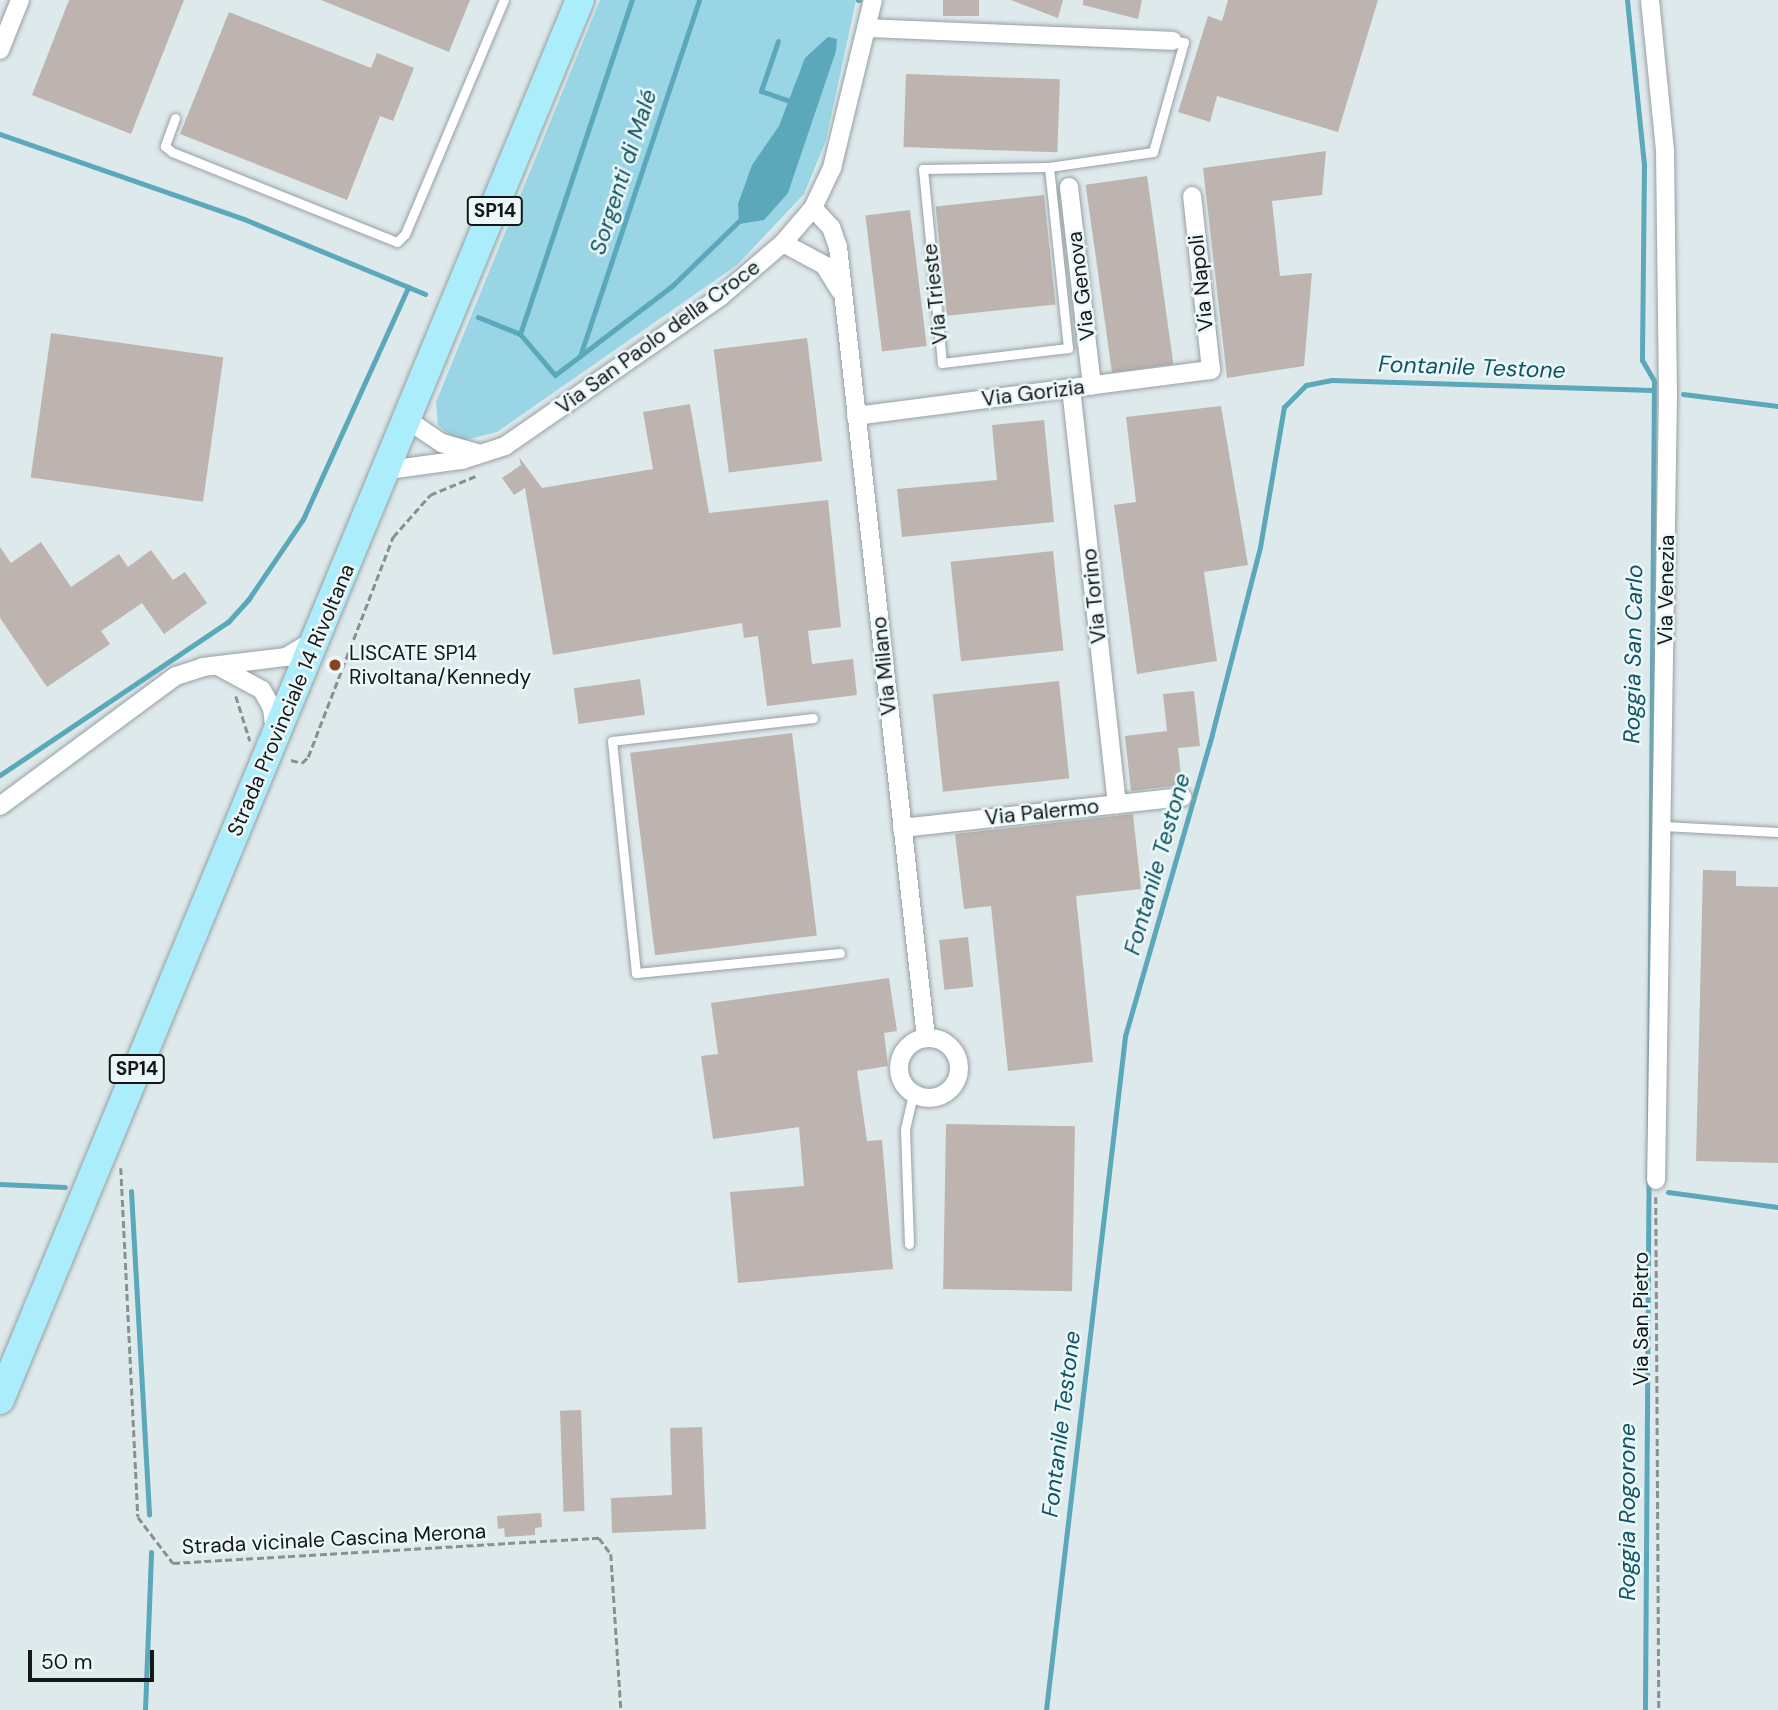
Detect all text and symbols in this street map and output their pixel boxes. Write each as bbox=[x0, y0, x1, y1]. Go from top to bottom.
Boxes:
water label: Sorgenti di Malé bbox=[583, 86, 663, 258]
road number: SP14 bbox=[465, 196, 525, 226]
street label: Via Genova bbox=[1062, 230, 1100, 342]
street label: Via Napoli bbox=[1183, 233, 1219, 333]
street label: Via Trieste bbox=[917, 242, 953, 346]
street label: Via San Paolo della Croce bbox=[551, 255, 765, 419]
water label: Fontanile Testone bbox=[1378, 350, 1566, 384]
street label: Via Gorizia bbox=[980, 374, 1086, 412]
street label: Via Venezia bbox=[1652, 534, 1680, 646]
street label: Via Torino bbox=[1076, 547, 1112, 645]
street label: Strada Provinciale 14 Rivoltana bbox=[222, 560, 360, 840]
water label: Roggia San Carlo bbox=[1618, 564, 1648, 744]
street label: Via Milano bbox=[866, 615, 902, 717]
place label: LISCATE SP14 Rivoltana/Kennedy bbox=[349, 640, 531, 690]
marker: LISCATE SP14 Rivoltana/Kennedy bbox=[327, 657, 343, 673]
water label: Fontanile Testone bbox=[1118, 770, 1196, 958]
street label: Via Palermo bbox=[984, 793, 1100, 831]
road number: SP14 bbox=[107, 1054, 167, 1084]
street label: Via San Pietro bbox=[1628, 1252, 1654, 1386]
water label: Fontanile Testone bbox=[1036, 1329, 1086, 1519]
water label: Roggia Rogorone bbox=[1613, 1423, 1641, 1601]
street label: Strada vicinale Cascina Merona bbox=[181, 1518, 487, 1560]
scale bar bbox=[32, 1636, 158, 1680]
text: 50 m bbox=[41, 1648, 92, 1676]

